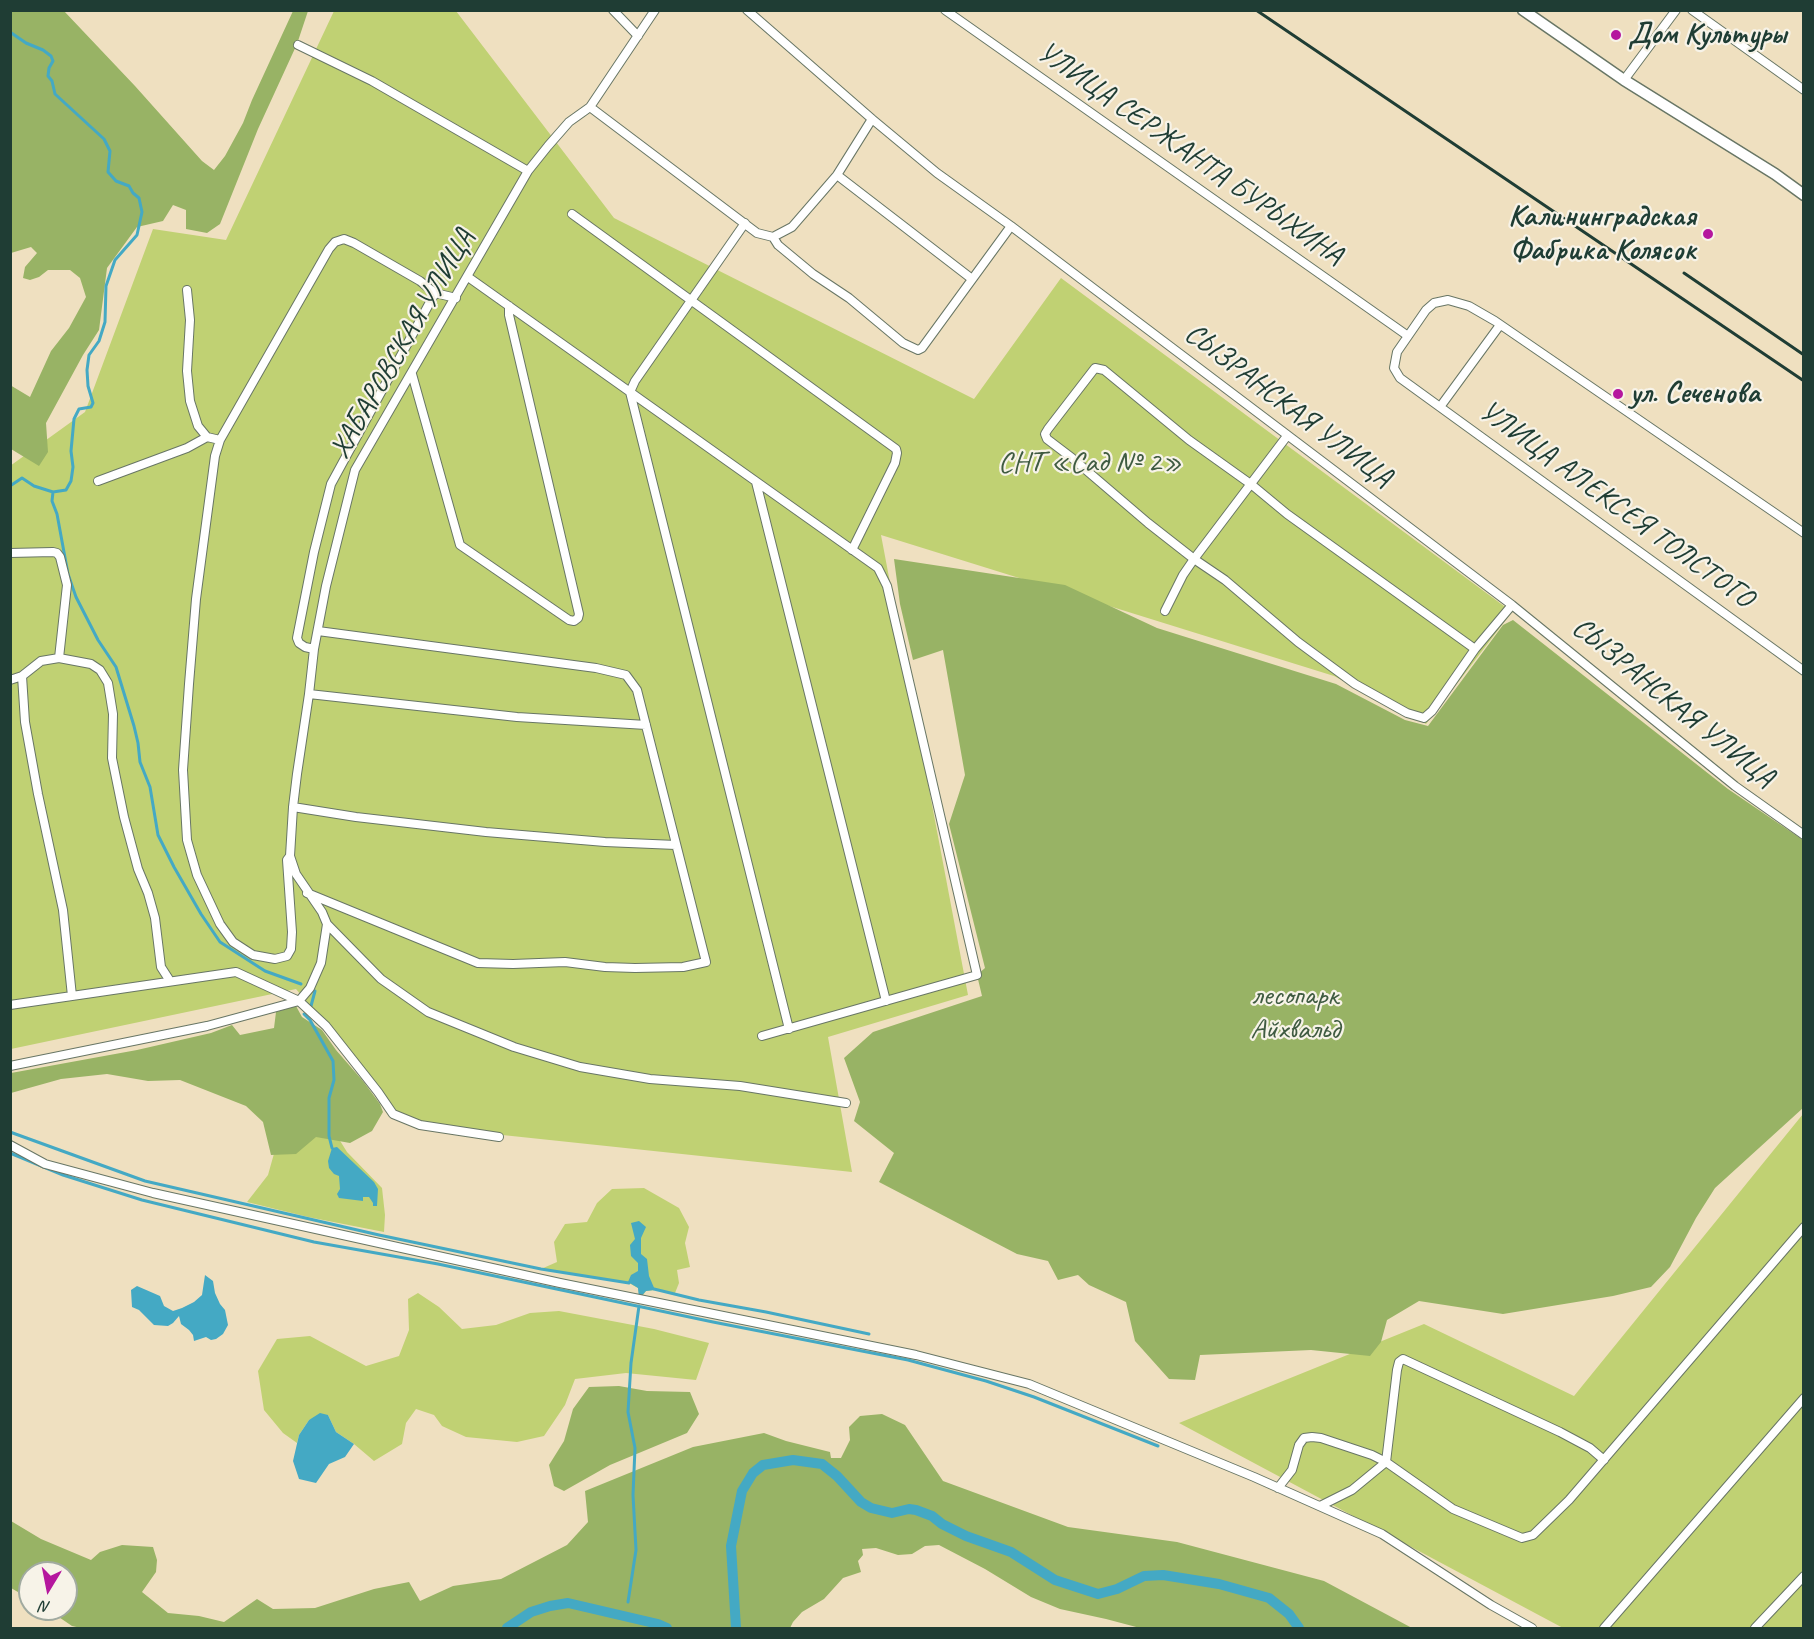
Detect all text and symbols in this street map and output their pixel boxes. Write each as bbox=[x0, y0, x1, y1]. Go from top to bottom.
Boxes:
place label: Дом Культуры bbox=[1628, 17, 1786, 53]
marker: Дом Культуры bbox=[1609, 28, 1623, 42]
street label: УЛИЦА СЕРЖАНТА БУРЫХИНА bbox=[1030, 34, 1350, 274]
place label: Калининградская Фабрика Колясок bbox=[1508, 199, 1696, 270]
street label: ХАБАРОВСКАЯ УЛИЦА bbox=[323, 223, 483, 465]
marker: Калининградская Фабрика Колясок bbox=[1701, 227, 1715, 241]
street label: СЫЗРАНСКАЯ УЛИЦА bbox=[1177, 316, 1399, 496]
place label: ул. Сеченова bbox=[1630, 376, 1760, 412]
marker: ул. Сеченова bbox=[1611, 387, 1625, 401]
street label: УЛИЦА АЛЕКСЕЯ ТОЛСТОГО bbox=[1472, 393, 1760, 617]
park label: СНТ «Сад № 2» bbox=[998, 445, 1182, 481]
street label: СЫЗРАНСКАЯ УЛИЦА bbox=[1564, 610, 1782, 796]
park label: лесопарк Айхвальд bbox=[1250, 978, 1340, 1048]
north arrow bbox=[18, 1561, 78, 1621]
text: N bbox=[39, 1596, 52, 1617]

